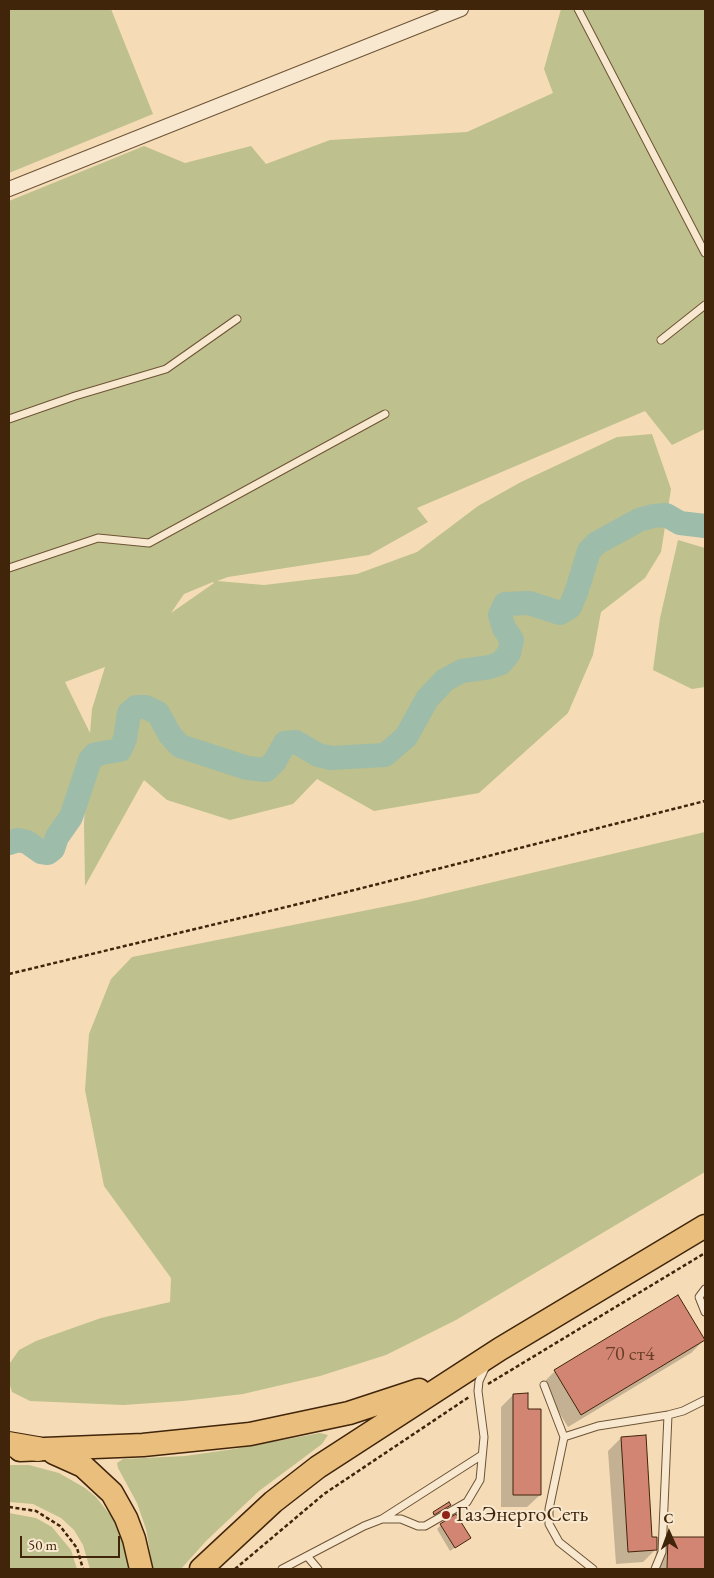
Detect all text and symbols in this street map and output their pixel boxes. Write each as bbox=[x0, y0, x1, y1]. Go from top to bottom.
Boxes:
house number: 70 ст4 bbox=[605, 1343, 655, 1367]
place label: ГазЭнергоСеть bbox=[456, 1502, 588, 1528]
north arrow bbox=[644, 1508, 694, 1558]
marker: ГазЭнергоСеть bbox=[440, 1509, 452, 1521]
text: С bbox=[663, 1509, 674, 1527]
scale bar bbox=[22, 1526, 122, 1558]
text: 50 m bbox=[28, 1535, 57, 1554]

